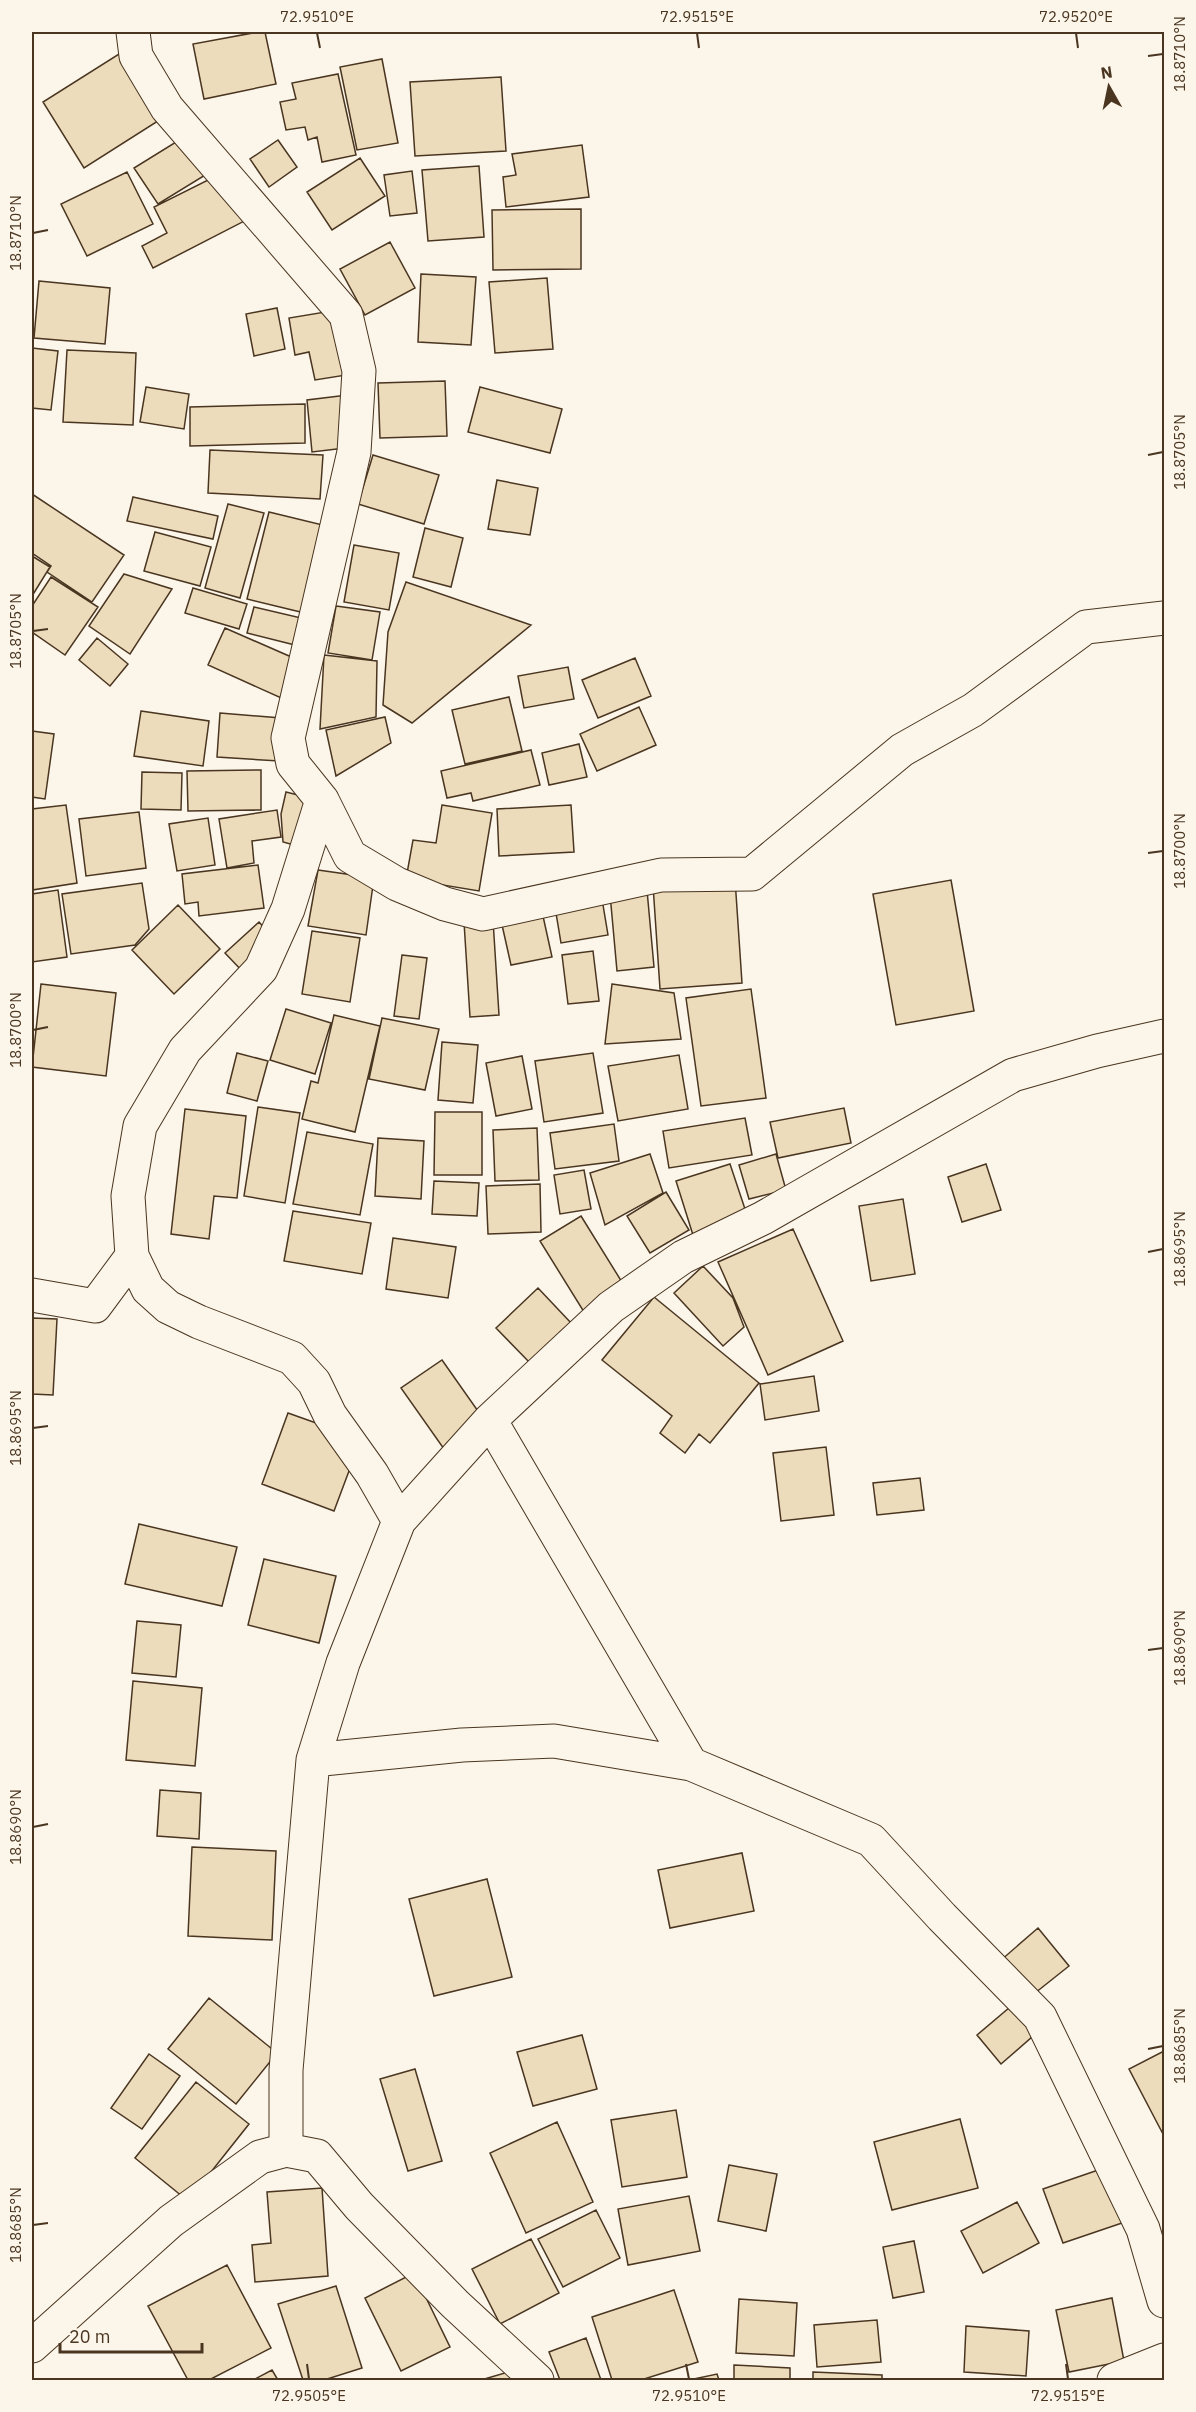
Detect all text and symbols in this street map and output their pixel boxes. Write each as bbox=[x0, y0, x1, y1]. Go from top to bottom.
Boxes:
text: 72.9510°E bbox=[280, 7, 354, 26]
text: 72.9515°E bbox=[660, 7, 734, 26]
text: 72.9520°E bbox=[1039, 7, 1113, 26]
text: 18.8710°N bbox=[1170, 16, 1189, 92]
north arrow bbox=[1079, 57, 1139, 117]
text: N bbox=[1099, 61, 1114, 83]
text: 18.8710°N bbox=[6, 195, 25, 271]
text: 18.8705°N bbox=[1170, 414, 1189, 490]
text: 18.8705°N bbox=[6, 593, 25, 669]
text: 18.8700°N bbox=[1170, 813, 1189, 889]
text: 18.8700°N bbox=[6, 992, 25, 1068]
text: 18.8695°N bbox=[1170, 1211, 1189, 1287]
text: 18.8695°N bbox=[6, 1390, 25, 1466]
text: 18.8690°N bbox=[1170, 1610, 1189, 1686]
text: 18.8690°N bbox=[6, 1789, 25, 1865]
text: 18.8685°N bbox=[1170, 2008, 1189, 2084]
text: 18.8685°N bbox=[6, 2187, 25, 2263]
scale bar bbox=[60, 2316, 202, 2354]
text: 20 m bbox=[69, 2325, 111, 2348]
text: 72.9505°E bbox=[272, 2386, 346, 2405]
text: 72.9510°E bbox=[652, 2386, 726, 2405]
text: 72.9515°E bbox=[1031, 2386, 1105, 2405]

